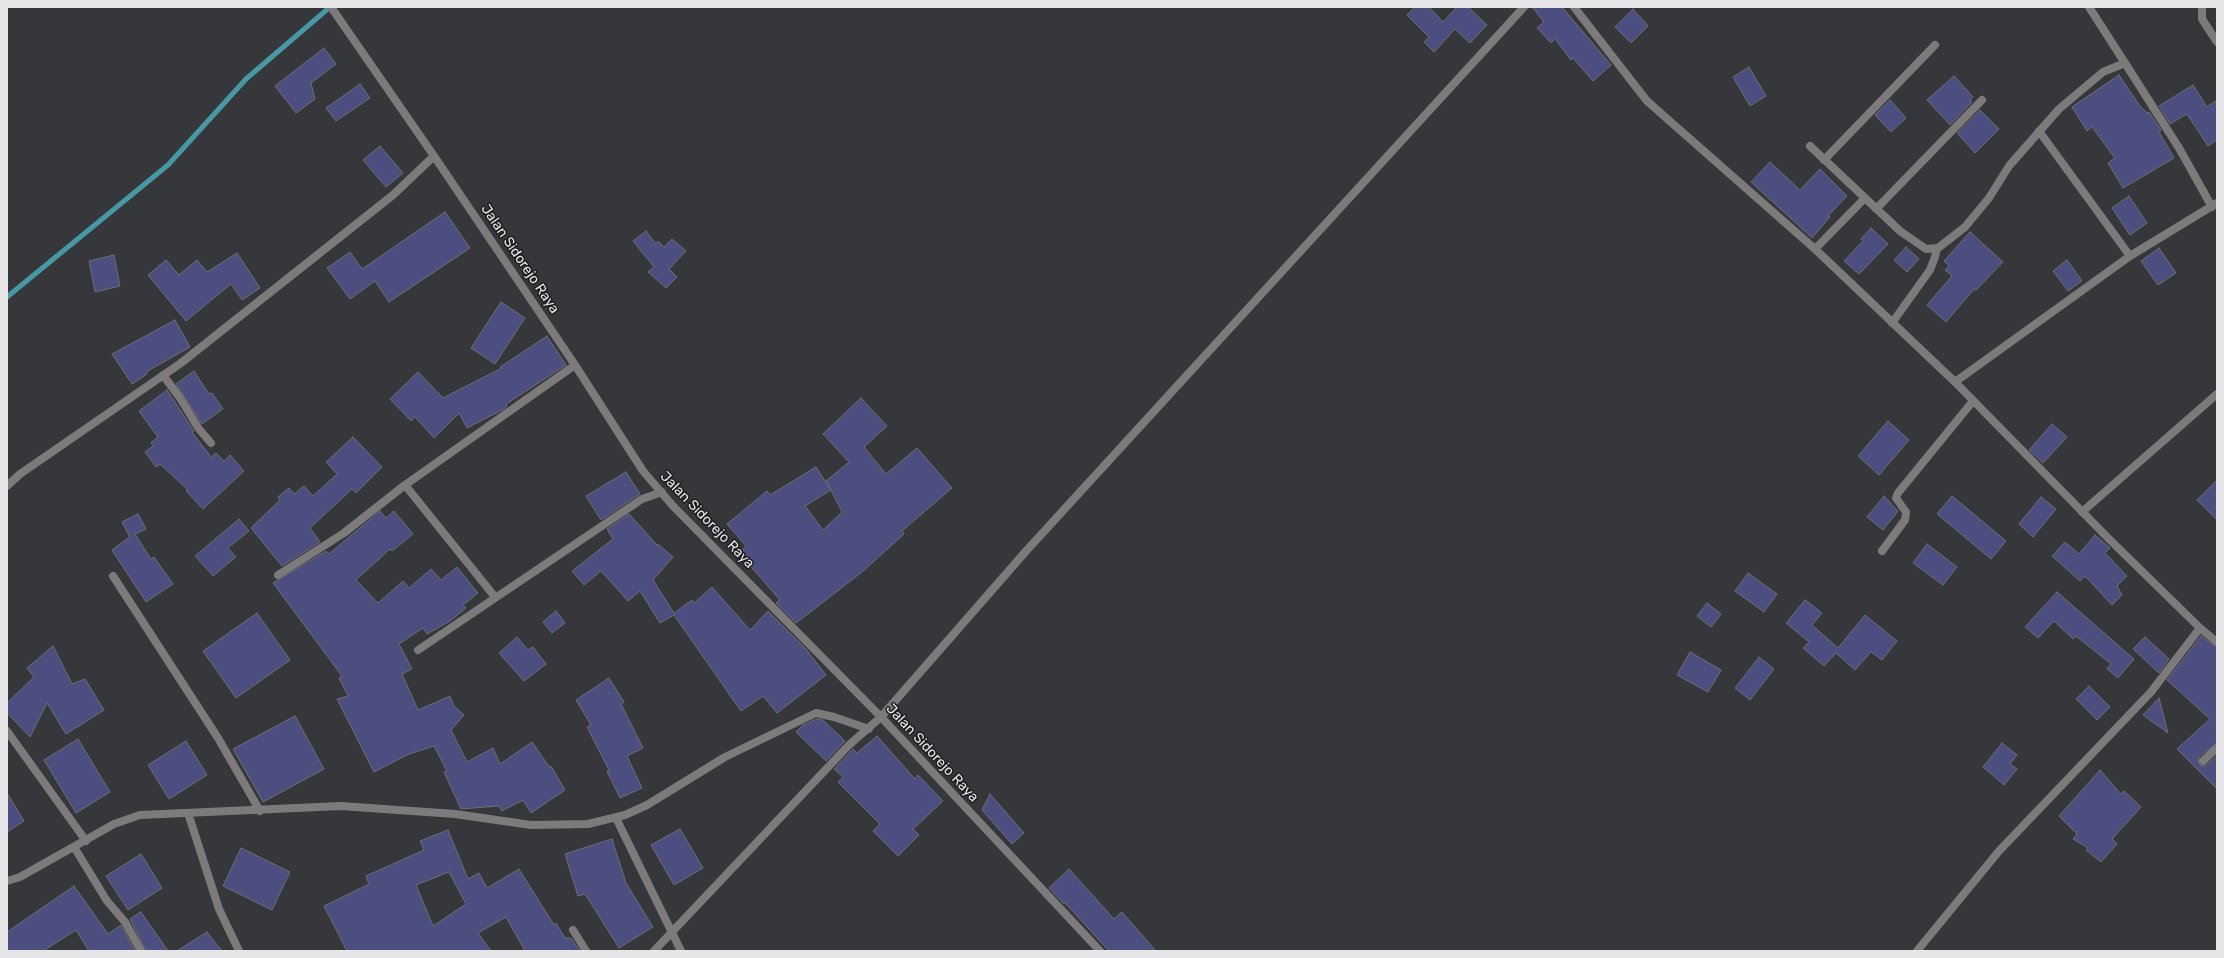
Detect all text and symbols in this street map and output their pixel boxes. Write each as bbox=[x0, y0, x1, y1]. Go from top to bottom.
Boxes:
street label: Jalan Sidorejo Raya bbox=[477, 201, 563, 317]
street label: Jalan Sidorejo Raya bbox=[656, 468, 758, 572]
street label: Jalan Sidorejo Raya bbox=[882, 700, 982, 806]

